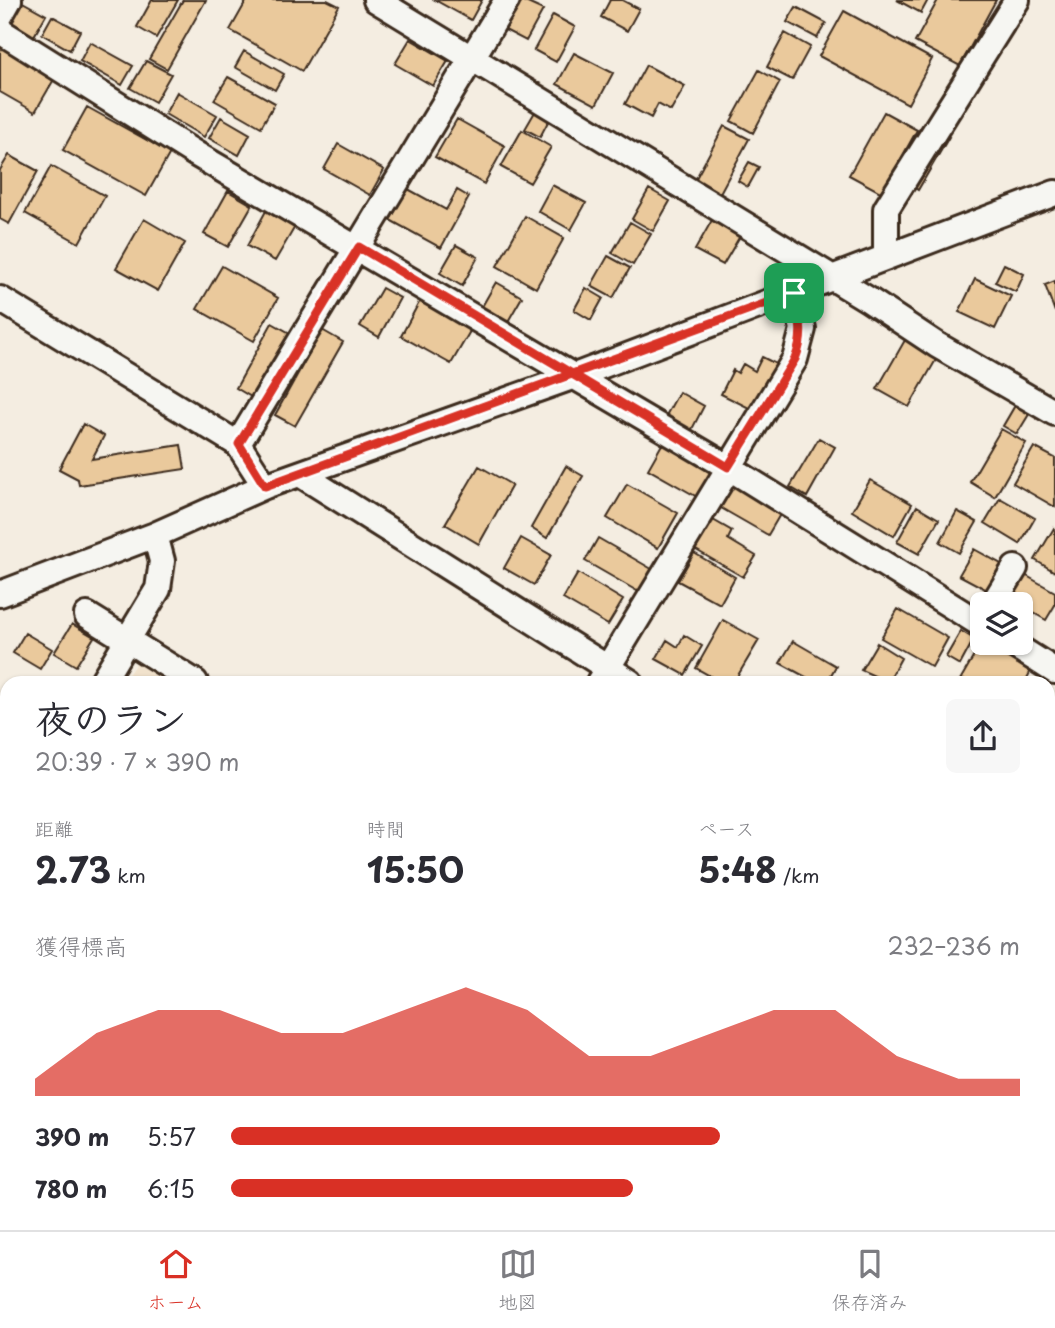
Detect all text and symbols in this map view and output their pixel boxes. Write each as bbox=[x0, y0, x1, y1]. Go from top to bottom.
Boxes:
pin bbox=[764, 263, 824, 323]
icon: arrive bbox=[775, 274, 813, 312]
map controls bbox=[970, 592, 1033, 655]
button: layers bbox=[970, 592, 1033, 655]
text: 夜のラン bbox=[35, 689, 187, 746]
button: share bbox=[946, 699, 1020, 773]
text: 20:39 · 7 × 390 m bbox=[35, 744, 240, 779]
text: 距離 bbox=[35, 814, 73, 842]
text: 時間 bbox=[367, 814, 405, 842]
text: ペース bbox=[698, 814, 754, 842]
text: 2.73 bbox=[35, 842, 111, 895]
text: 15:50 bbox=[367, 842, 464, 895]
text: 5:48 bbox=[698, 842, 777, 895]
text: km bbox=[111, 861, 146, 889]
text: /km bbox=[777, 861, 820, 889]
text: 獲得標高 bbox=[35, 928, 127, 963]
text: 232–236 m bbox=[887, 928, 1020, 963]
text: 390 m bbox=[35, 1119, 109, 1154]
text: 5:57 bbox=[147, 1119, 196, 1154]
text: 780 m bbox=[35, 1171, 107, 1206]
text: 6:15 bbox=[147, 1171, 195, 1206]
tab: ホーム bbox=[147, 1245, 204, 1315]
tab: 地図 bbox=[499, 1245, 537, 1315]
tab: 保存済み bbox=[832, 1245, 908, 1315]

